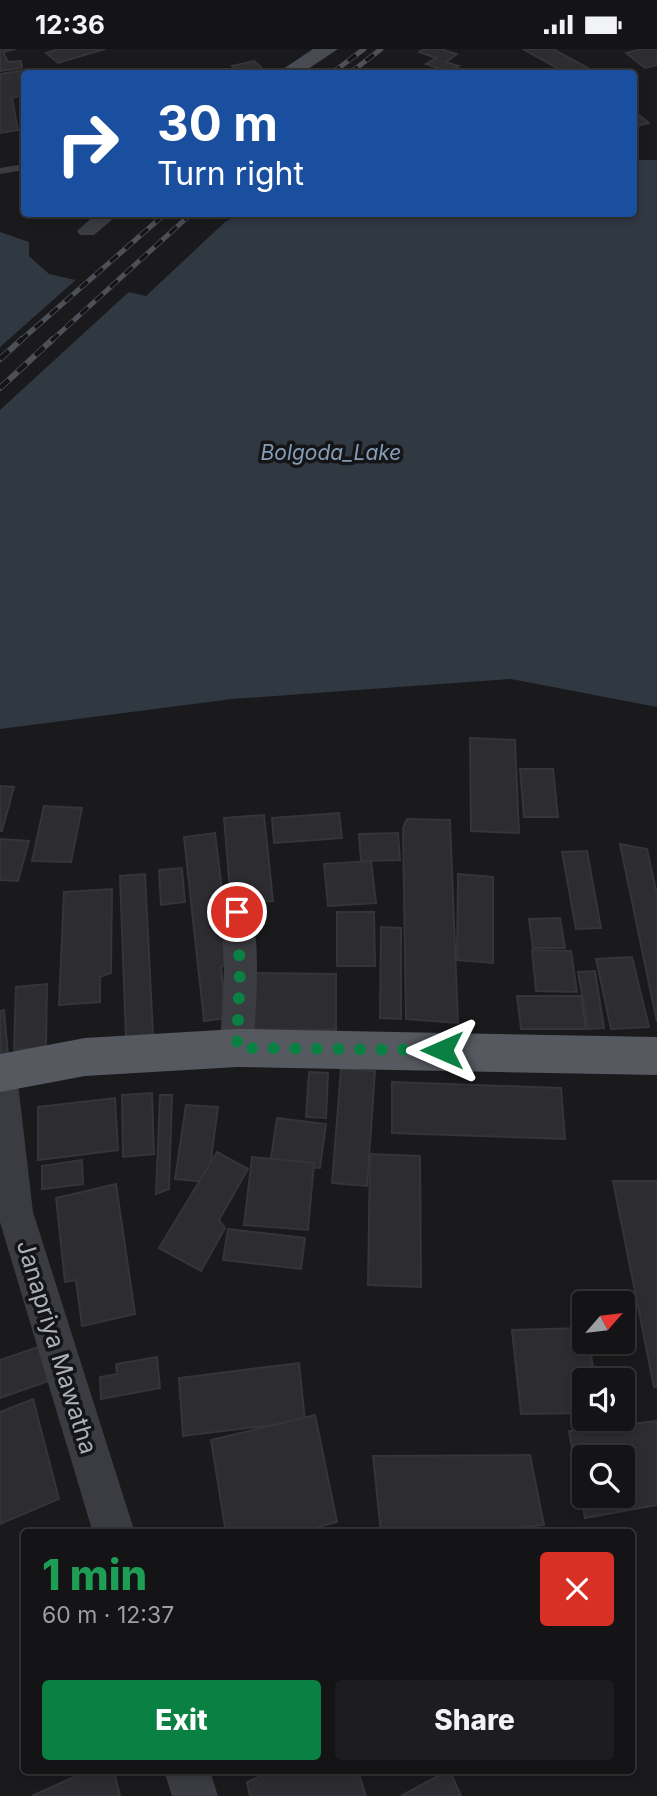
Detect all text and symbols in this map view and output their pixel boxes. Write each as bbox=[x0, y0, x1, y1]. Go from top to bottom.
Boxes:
text: 12:36 bbox=[35, 9, 105, 40]
text: 30 m bbox=[157, 94, 278, 153]
icon: right bbox=[42, 98, 133, 189]
text: Turn right bbox=[157, 154, 304, 193]
water label: Bolgoda_Lake bbox=[261, 440, 401, 465]
pin bbox=[207, 882, 267, 942]
icon: arrive bbox=[218, 893, 256, 931]
position arrow bbox=[405, 1013, 479, 1087]
street label: Janapriya Mawatha bbox=[11, 1237, 103, 1457]
north arrow bbox=[572, 1291, 635, 1355]
map controls bbox=[572, 1291, 635, 1508]
button: sound bbox=[572, 1368, 635, 1431]
button: search bbox=[572, 1445, 635, 1508]
text: 1 min bbox=[42, 1549, 147, 1600]
button: close bbox=[540, 1552, 614, 1626]
text: 60 m · 12:37 bbox=[42, 1601, 174, 1629]
button: Exit bbox=[42, 1680, 321, 1760]
button: Share bbox=[335, 1680, 614, 1760]

